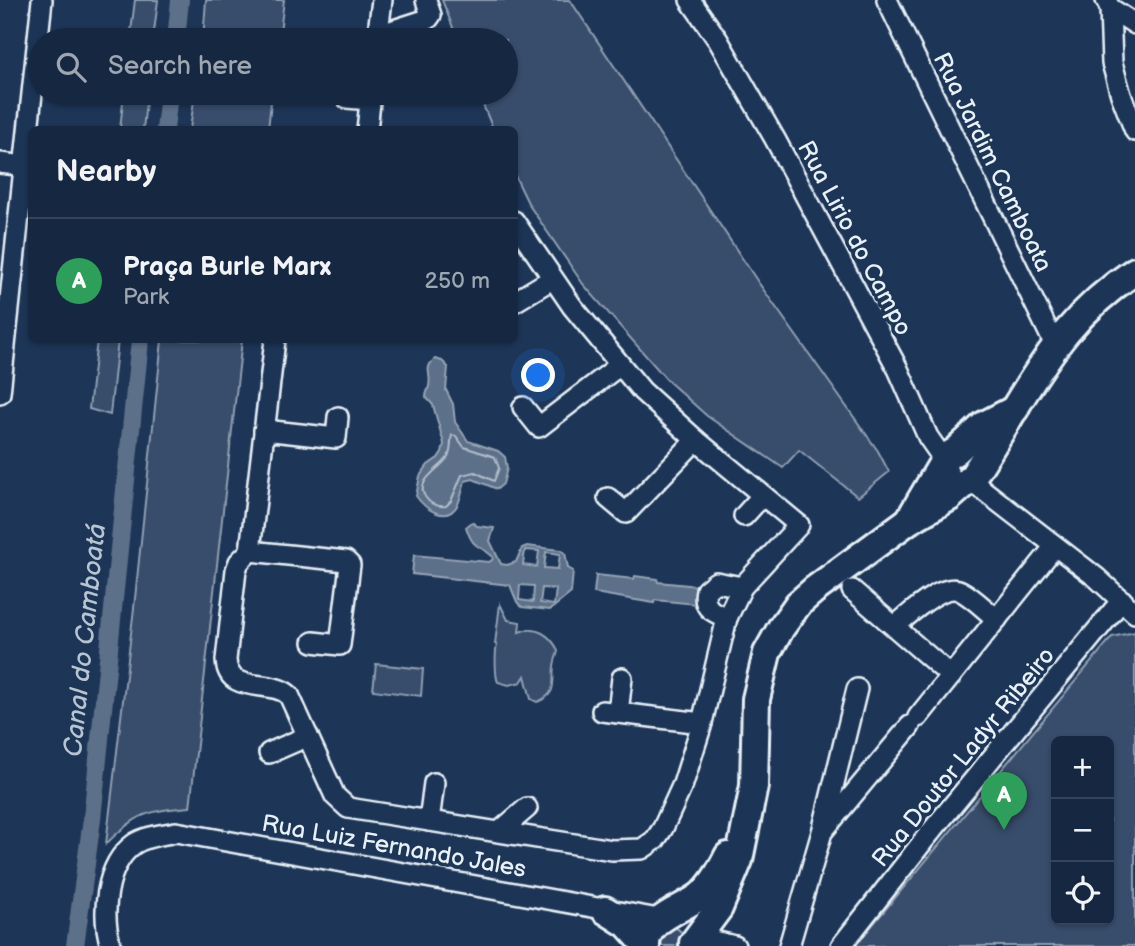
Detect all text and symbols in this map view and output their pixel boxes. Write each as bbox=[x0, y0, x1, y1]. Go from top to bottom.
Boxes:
search box bbox=[28, 28, 518, 105]
icon: search bbox=[52, 48, 90, 86]
street label: Rua Jardim Camboata bbox=[927, 48, 1058, 277]
text: Search here bbox=[108, 51, 252, 82]
street label: Rua Lirio do Campo bbox=[791, 136, 918, 340]
text: Nearby bbox=[56, 154, 156, 190]
text: Praça Burle Marx bbox=[123, 252, 331, 283]
text: A bbox=[72, 267, 86, 295]
text: 250 m bbox=[424, 267, 490, 295]
text: Park bbox=[123, 283, 169, 311]
your location bbox=[521, 358, 555, 392]
water label: Canal do Camboatá bbox=[58, 522, 113, 758]
street label: Rua Doutor Ladyr Ribeiro bbox=[866, 642, 1061, 873]
map controls bbox=[1051, 736, 1114, 925]
button: + bbox=[1051, 736, 1114, 799]
pin: A bbox=[981, 772, 1027, 830]
button: − bbox=[1051, 799, 1114, 862]
street label: Rua Luiz Fernando Jales bbox=[259, 809, 528, 884]
button: locate bbox=[1051, 862, 1114, 925]

